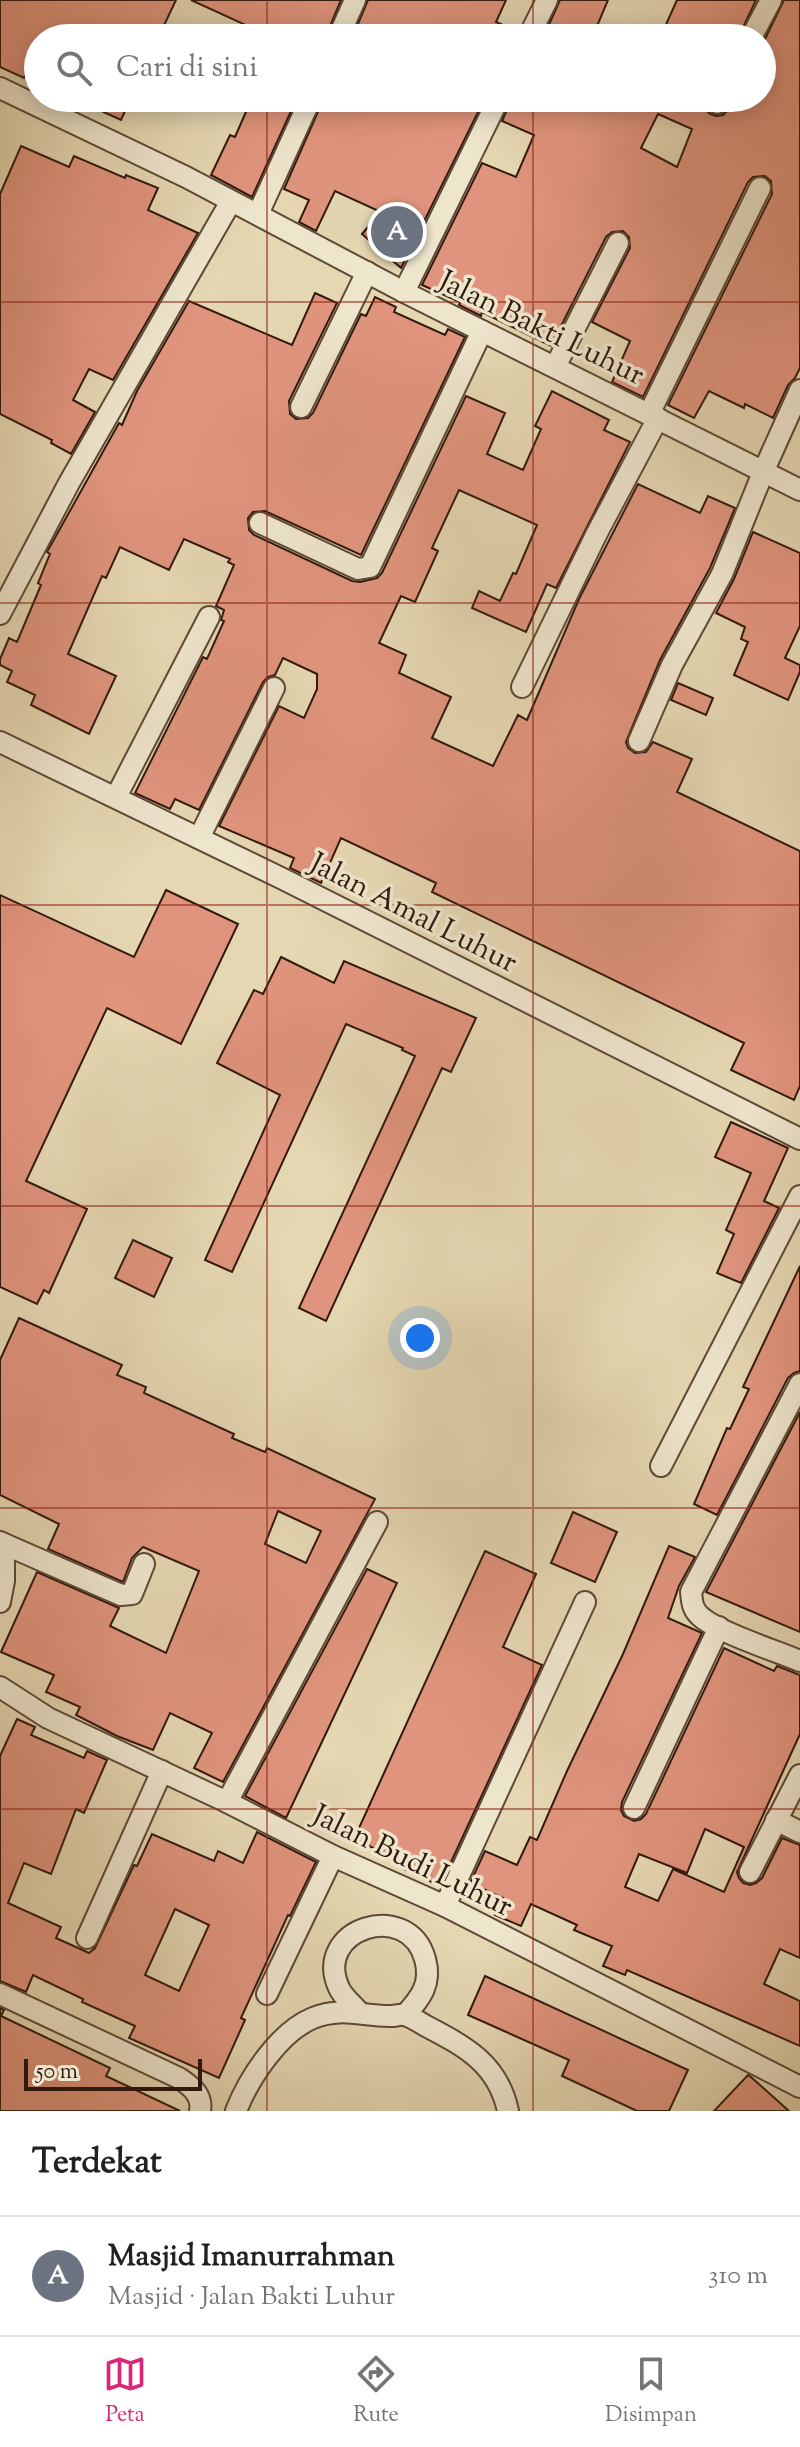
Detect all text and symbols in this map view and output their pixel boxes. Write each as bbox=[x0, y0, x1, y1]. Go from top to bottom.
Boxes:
search box bbox=[24, 24, 776, 112]
icon: search bbox=[52, 46, 96, 90]
text: Cari di sini bbox=[116, 47, 258, 90]
pin: A bbox=[371, 202, 423, 262]
street label: Jalan Bakti Luhur bbox=[429, 260, 651, 398]
street label: Jalan Amal Luhur bbox=[300, 842, 524, 985]
your location bbox=[400, 1318, 440, 1358]
street label: Jalan Budi Luhur bbox=[303, 1794, 519, 1929]
scale bar bbox=[24, 2055, 202, 2091]
text: 50 m bbox=[36, 2057, 78, 2089]
text: Terdekat bbox=[32, 2139, 162, 2188]
text: Masjid Imanurrahman bbox=[108, 2236, 395, 2279]
text: A bbox=[47, 2258, 69, 2295]
text: 310 m bbox=[708, 2258, 768, 2295]
text: Masjid · Jalan Bakti Luhur bbox=[108, 2279, 395, 2316]
tab: Peta bbox=[103, 2352, 147, 2432]
tab: Rute bbox=[353, 2352, 399, 2432]
tab: Disimpan bbox=[605, 2352, 697, 2432]

